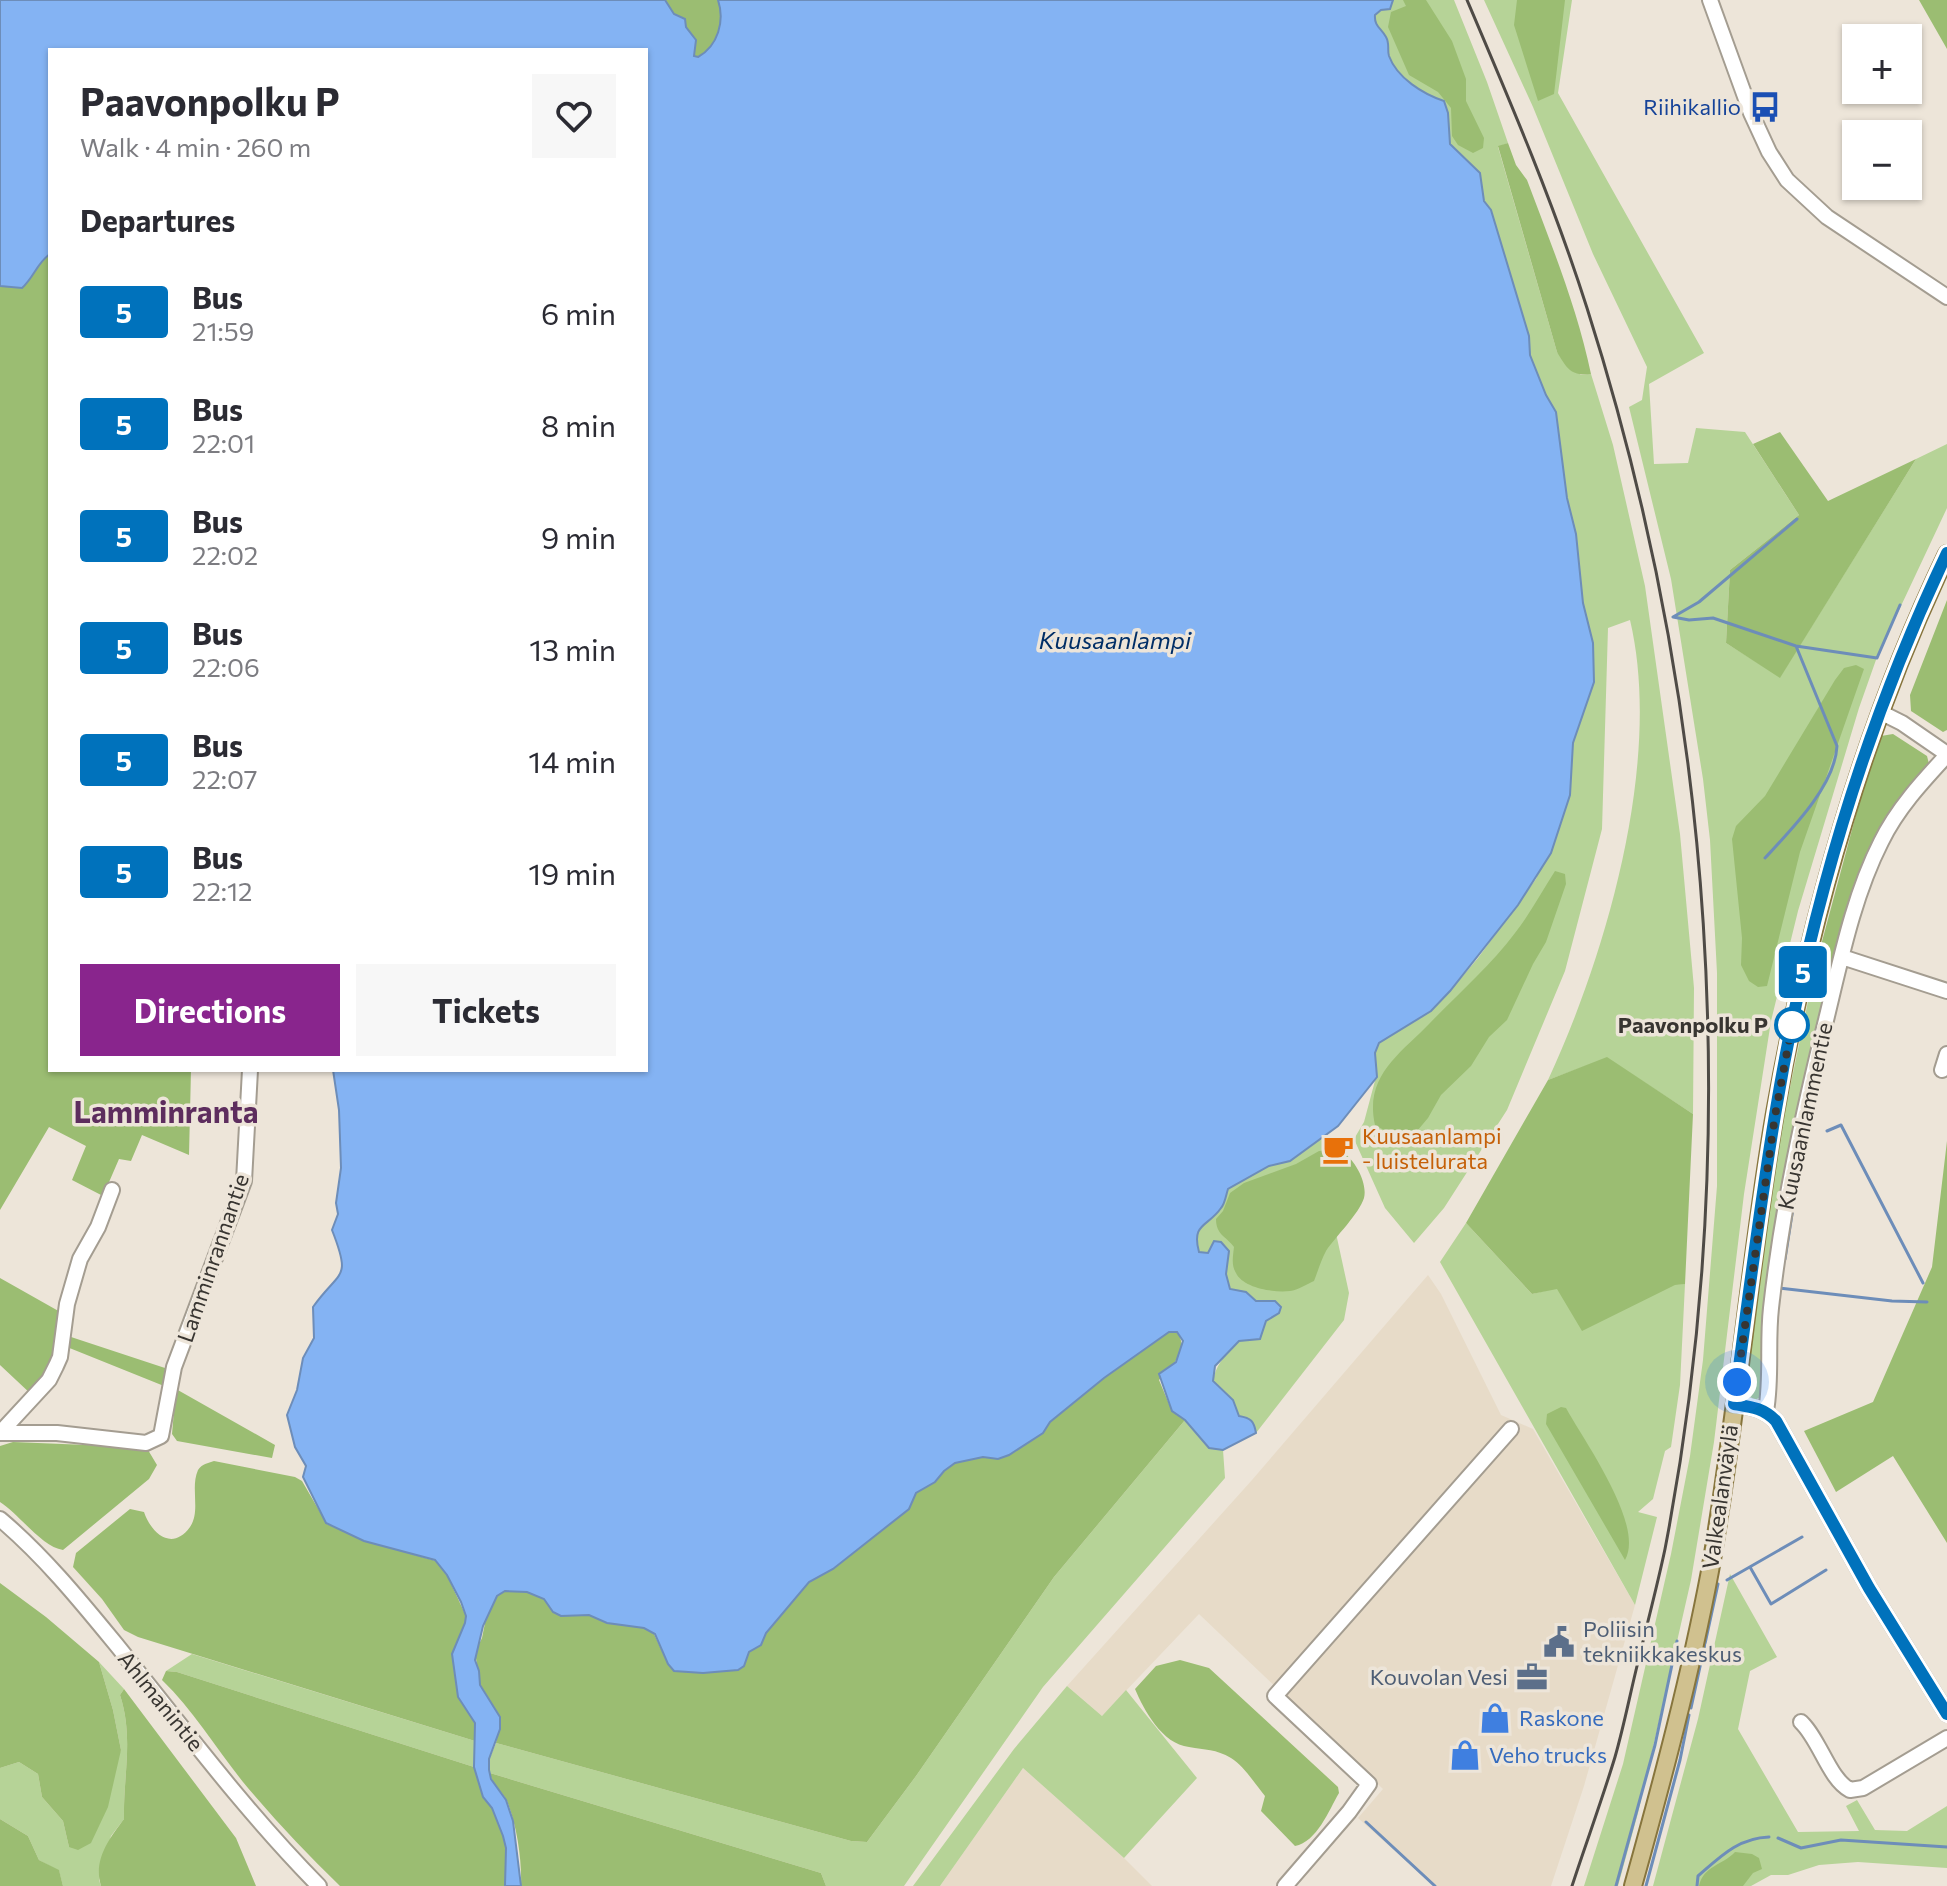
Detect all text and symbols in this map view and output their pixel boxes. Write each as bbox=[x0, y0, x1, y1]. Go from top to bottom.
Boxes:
map controls bbox=[1842, 24, 1922, 200]
button: + bbox=[1842, 24, 1922, 104]
button: heart bbox=[532, 74, 616, 158]
text: Paavonpolku P bbox=[80, 77, 340, 124]
bus stop icon: Riihikallio bbox=[1748, 90, 1782, 124]
place label: Riihikallio bbox=[1643, 93, 1741, 120]
button: − bbox=[1842, 120, 1922, 200]
text: Walk · 4 min · 260 m bbox=[80, 131, 311, 162]
text: Departures bbox=[80, 201, 235, 238]
text: Bus bbox=[192, 278, 243, 315]
text: 6 min bbox=[541, 294, 616, 331]
text: 5 bbox=[116, 295, 132, 329]
text: 21:59 bbox=[192, 315, 254, 346]
text: Bus bbox=[192, 390, 243, 427]
text: 8 min bbox=[541, 406, 616, 443]
text: 5 bbox=[116, 407, 132, 441]
text: 22:01 bbox=[192, 427, 255, 458]
text: Bus bbox=[192, 502, 243, 539]
text: 9 min bbox=[541, 518, 616, 555]
text: 5 bbox=[116, 519, 132, 553]
text: 22:02 bbox=[192, 539, 258, 570]
text: Bus bbox=[192, 614, 243, 651]
water label: Kuusaanlampi bbox=[1039, 625, 1192, 654]
text: 13 min bbox=[529, 630, 616, 667]
text: 5 bbox=[116, 631, 132, 665]
text: 22:06 bbox=[192, 651, 260, 682]
text: Bus bbox=[192, 726, 243, 763]
text: 14 min bbox=[528, 742, 616, 779]
text: 5 bbox=[116, 743, 132, 777]
text: 22:07 bbox=[192, 763, 258, 794]
text: Bus bbox=[192, 838, 243, 875]
text: 19 min bbox=[528, 854, 616, 891]
text: 5 bbox=[116, 855, 132, 889]
text: 22:12 bbox=[192, 875, 253, 906]
line badge: 5 bbox=[1777, 946, 1829, 998]
text: 5 bbox=[1795, 955, 1811, 989]
button: Directions bbox=[80, 964, 340, 1056]
button: Tickets bbox=[356, 964, 616, 1056]
marker: Paavonpolku P bbox=[1775, 1008, 1809, 1042]
place label: Paavonpolku P bbox=[1618, 1011, 1768, 1038]
street label: Kuusaanlammentie bbox=[1771, 1020, 1838, 1212]
district label: Lamminranta bbox=[73, 1092, 259, 1129]
place label: Kuusaanlampi - luistelurata bbox=[1362, 1122, 1502, 1174]
cafe icon: Kuusaanlampi - luistelurata bbox=[1321, 1132, 1355, 1166]
street label: Lamminrannantie bbox=[171, 1170, 254, 1346]
your location bbox=[1717, 1362, 1757, 1402]
street label: Valkealanväylä bbox=[1696, 1423, 1743, 1571]
place label: Poliisin tekniikkakeskus bbox=[1583, 1615, 1742, 1667]
public building icon: Poliisin tekniikkakeskus bbox=[1542, 1625, 1576, 1659]
street label: Ahlmanintie bbox=[113, 1645, 210, 1756]
office icon: Kouvolan Vesi bbox=[1515, 1660, 1549, 1694]
place label: Kouvolan Vesi bbox=[1370, 1663, 1508, 1690]
shop icon: Raskone bbox=[1478, 1701, 1512, 1735]
place label: Raskone bbox=[1519, 1704, 1604, 1731]
shop icon: Veho trucks bbox=[1448, 1738, 1482, 1772]
place label: Veho trucks bbox=[1489, 1741, 1607, 1768]

